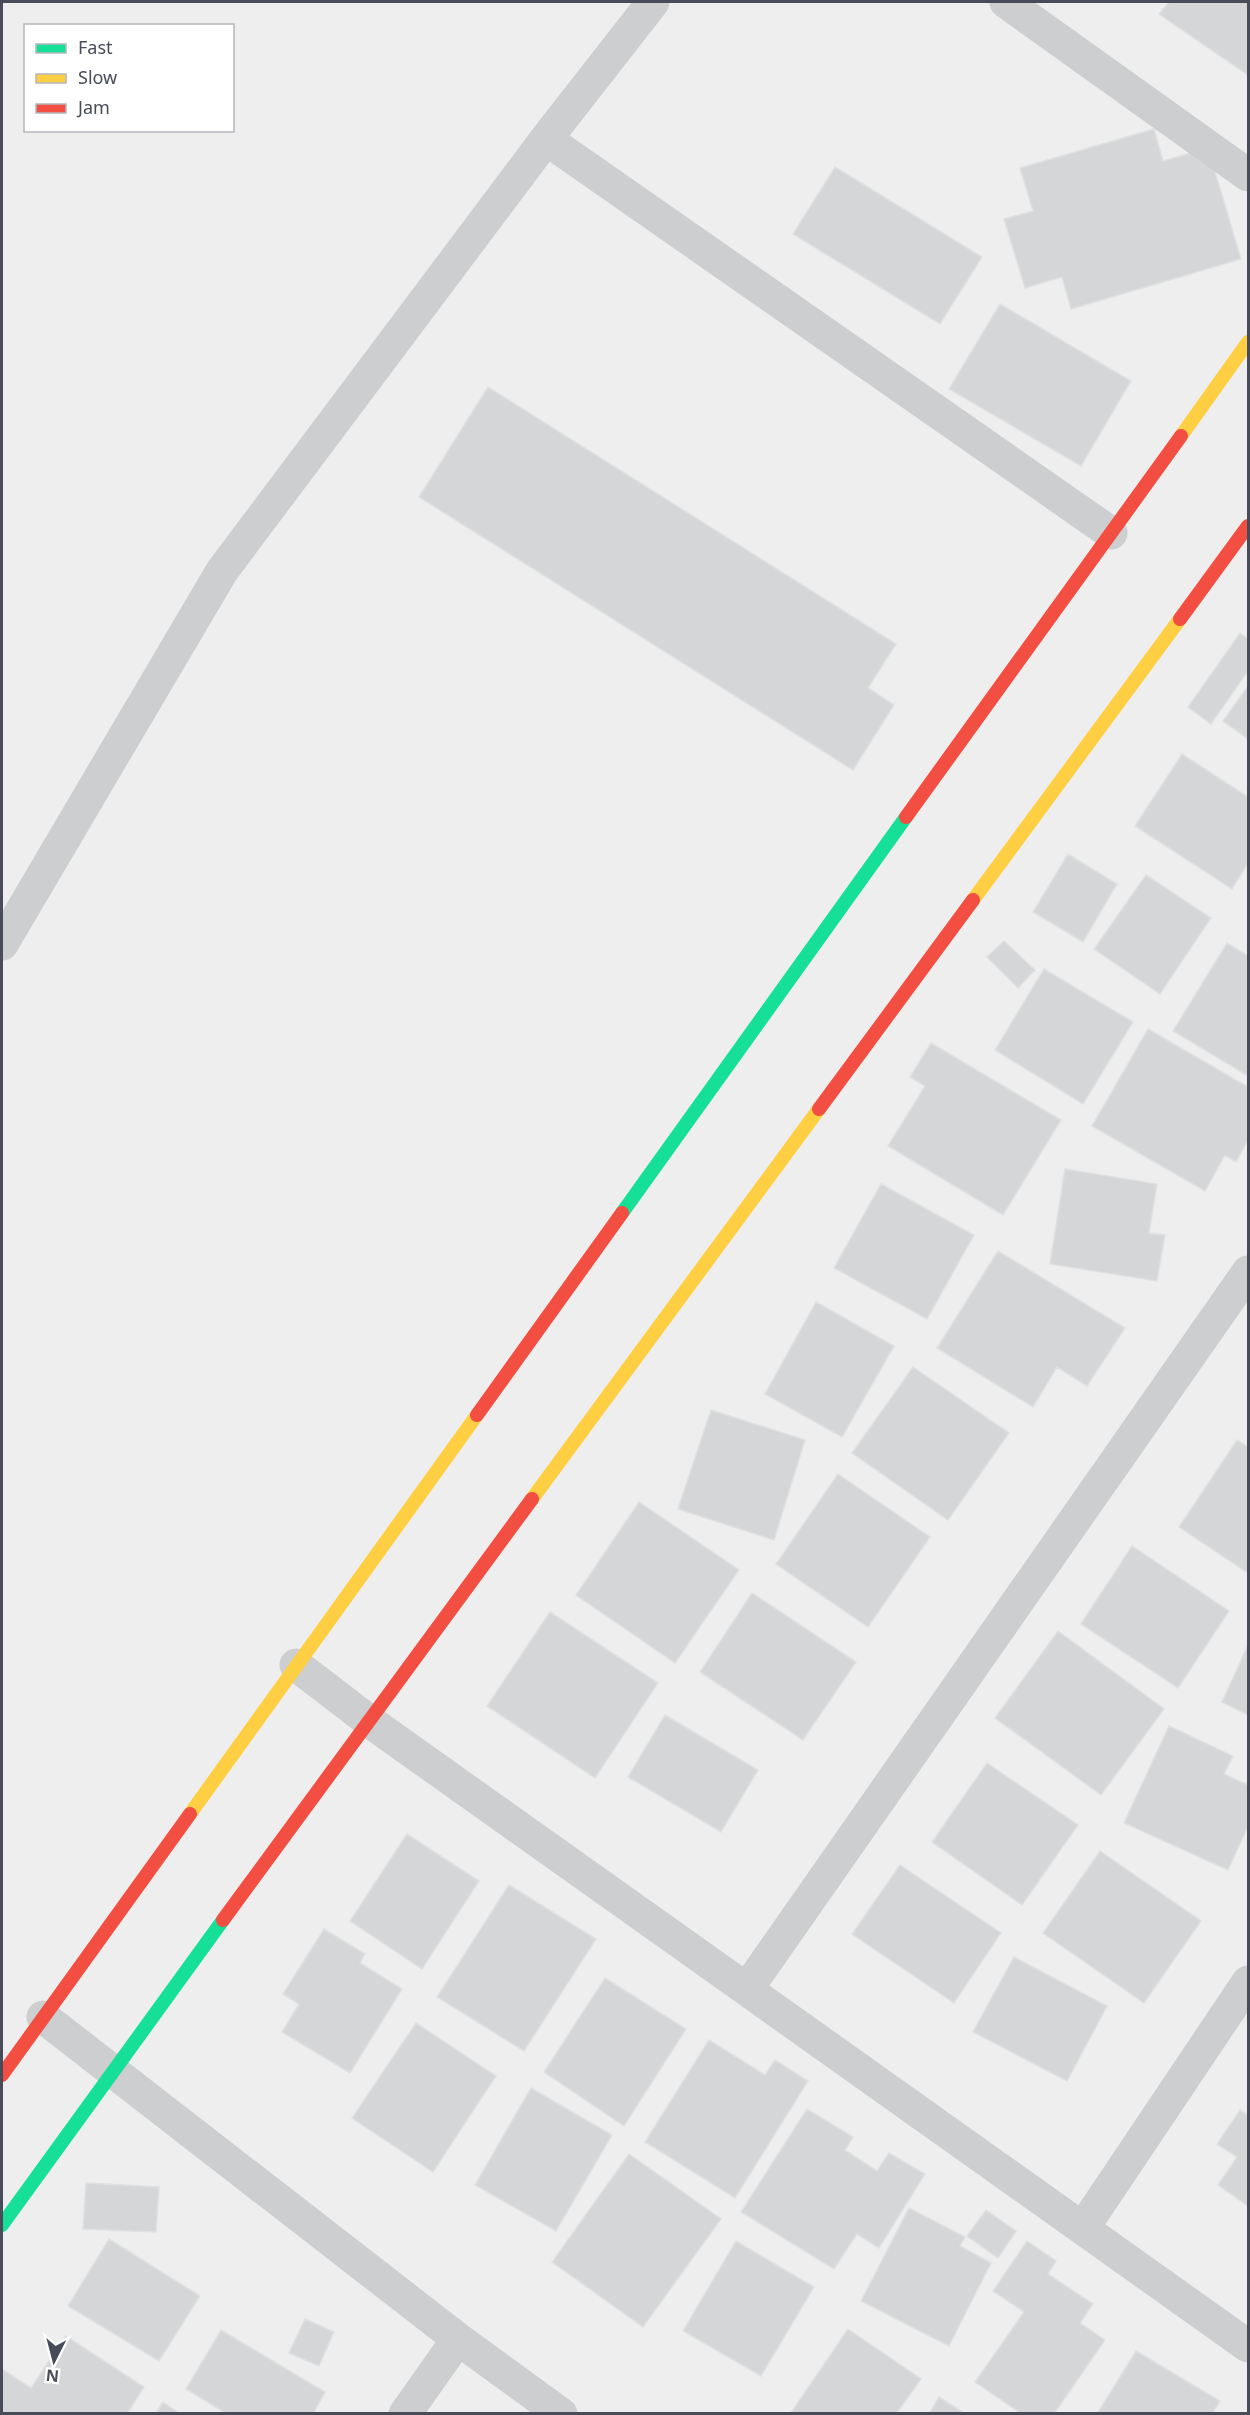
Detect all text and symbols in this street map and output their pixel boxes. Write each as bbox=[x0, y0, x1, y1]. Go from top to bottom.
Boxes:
legend bbox=[24, 24, 234, 132]
text: Fast bbox=[78, 35, 113, 59]
text: Slow bbox=[78, 65, 117, 89]
text: Jam bbox=[76, 95, 110, 119]
north arrow bbox=[24, 2331, 84, 2391]
text: N bbox=[45, 2364, 60, 2388]

